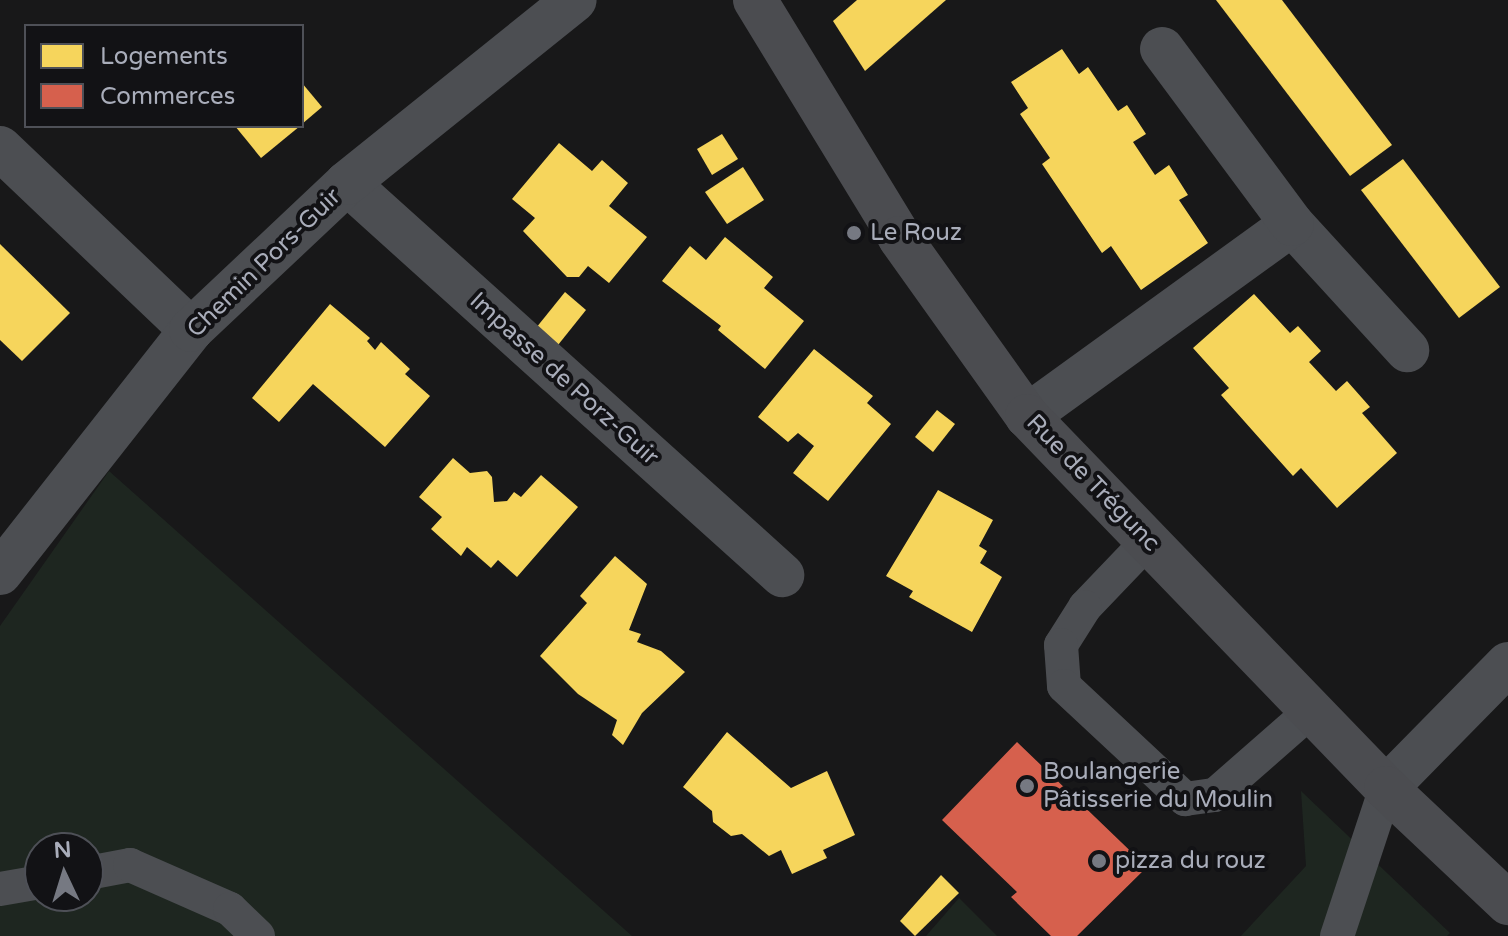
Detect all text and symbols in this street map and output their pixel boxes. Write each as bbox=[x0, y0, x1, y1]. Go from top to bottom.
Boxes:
legend bbox=[24, 24, 304, 128]
text: Logements bbox=[100, 42, 228, 71]
text: Commerces bbox=[100, 82, 235, 111]
street label: Chemin Pors-Guir bbox=[181, 182, 347, 344]
place label: Le Rouz bbox=[870, 219, 962, 247]
marker: Le Rouz bbox=[845, 224, 863, 242]
street label: Impasse de Porz-Guir bbox=[464, 287, 664, 471]
street label: Rue de Trégunc bbox=[1020, 409, 1166, 557]
place label: Boulangerie Pâtisserie du Moulin bbox=[1043, 758, 1273, 814]
marker: Boulangerie Pâtisserie du Moulin bbox=[1018, 777, 1036, 795]
north arrow bbox=[24, 832, 104, 912]
text: N bbox=[53, 836, 72, 864]
place label: pizza du rouz bbox=[1115, 847, 1266, 875]
marker: pizza du rouz bbox=[1090, 852, 1108, 870]

